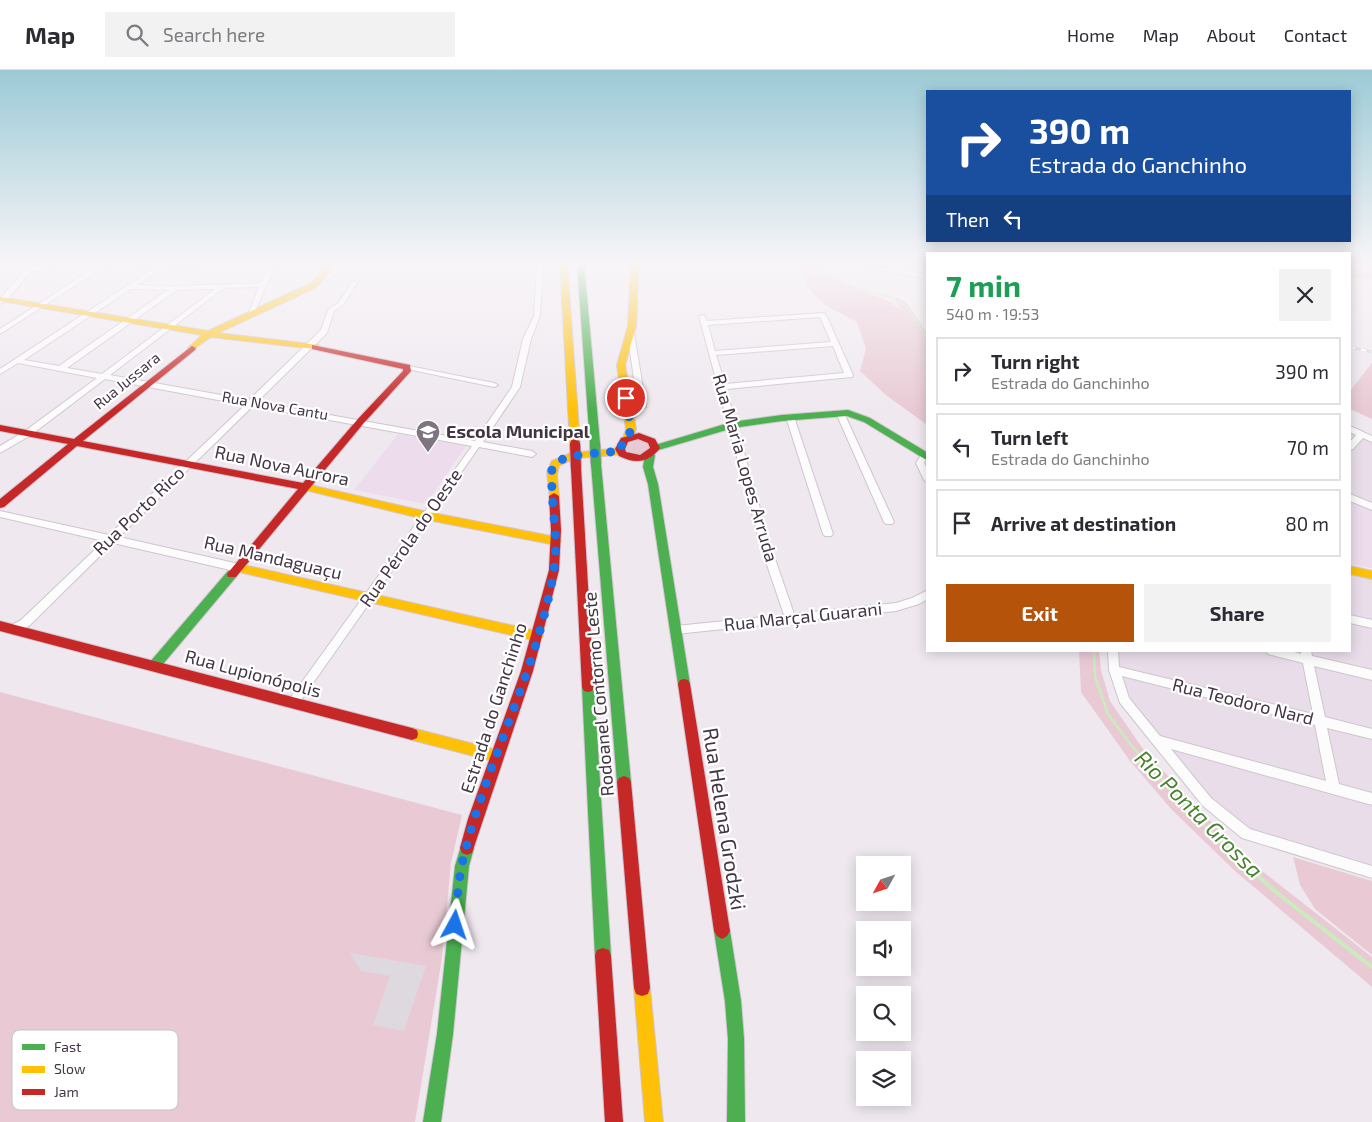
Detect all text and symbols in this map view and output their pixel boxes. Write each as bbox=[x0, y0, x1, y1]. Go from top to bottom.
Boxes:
search box bbox=[105, 12, 455, 57]
text: Map bbox=[25, 20, 75, 49]
icon: search bbox=[123, 21, 151, 49]
text: Search here bbox=[163, 23, 265, 46]
text: Home bbox=[1067, 24, 1115, 46]
text: Map bbox=[1143, 24, 1179, 46]
text: About bbox=[1207, 24, 1256, 46]
text: Contact bbox=[1284, 24, 1347, 46]
text: 390 m bbox=[1029, 109, 1130, 151]
icon: right bbox=[946, 110, 1011, 175]
text: Estrada do Ganchinho bbox=[1029, 151, 1247, 177]
icon: left bbox=[999, 205, 1027, 233]
text: Then bbox=[946, 208, 989, 231]
text: 7 min bbox=[946, 267, 1021, 303]
button: close bbox=[1279, 269, 1331, 321]
text: 540 m · 19:53 bbox=[946, 304, 1039, 323]
street label: Rua Jussara bbox=[89, 348, 163, 413]
text: Turn right bbox=[991, 350, 1079, 373]
icon: right bbox=[948, 357, 976, 385]
text: 390 m bbox=[1275, 360, 1329, 383]
street label: Rua Maria Lopes Arruda bbox=[709, 371, 783, 564]
text: Estrada do Ganchinho bbox=[991, 373, 1150, 392]
pin bbox=[605, 377, 647, 419]
icon: arrive bbox=[612, 384, 640, 412]
street label: Rua Nova Cantu bbox=[221, 387, 330, 423]
school or university icon: Escola Municipal bbox=[415, 419, 441, 453]
place label: Escola Municipal bbox=[446, 420, 590, 442]
text: Turn left bbox=[991, 426, 1068, 449]
icon: left bbox=[948, 433, 976, 461]
text: 70 m bbox=[1287, 436, 1329, 459]
street label: Rua Nova Aurora bbox=[213, 440, 351, 490]
text: Estrada do Ganchinho bbox=[991, 449, 1150, 468]
street label: Rua Porto Rico bbox=[88, 461, 189, 559]
street label: Rua Pérola do Oeste bbox=[354, 464, 466, 611]
icon: arrive bbox=[948, 509, 976, 537]
text: Arrive at destination bbox=[991, 512, 1176, 535]
text: 80 m bbox=[1285, 512, 1329, 535]
street label: Rua Mandaguaçu bbox=[202, 530, 344, 585]
button: Exit bbox=[946, 584, 1134, 642]
button: Share bbox=[1144, 584, 1331, 642]
street label: Rodoanel Contorno Leste bbox=[578, 591, 618, 797]
street label: Rua Marçal Guarani bbox=[723, 597, 883, 636]
street label: Estrada do Ganchinho bbox=[455, 619, 531, 796]
street label: Rua Lupionópolis bbox=[183, 644, 324, 702]
street label: Rua Teodoro Nard bbox=[1170, 673, 1316, 729]
street label: Rua Helena Grodzki bbox=[699, 726, 752, 912]
water label: Rio Ponta Grossa bbox=[1130, 744, 1269, 883]
north arrow bbox=[856, 856, 911, 911]
map controls bbox=[856, 856, 911, 1106]
position arrow bbox=[428, 898, 480, 950]
button: sound bbox=[856, 921, 911, 976]
button: search bbox=[856, 986, 911, 1041]
legend bbox=[12, 1030, 178, 1110]
text: Fast bbox=[54, 1038, 81, 1055]
button: layers bbox=[856, 1051, 911, 1106]
text: Slow bbox=[54, 1060, 86, 1077]
text: Jam bbox=[54, 1083, 79, 1100]

